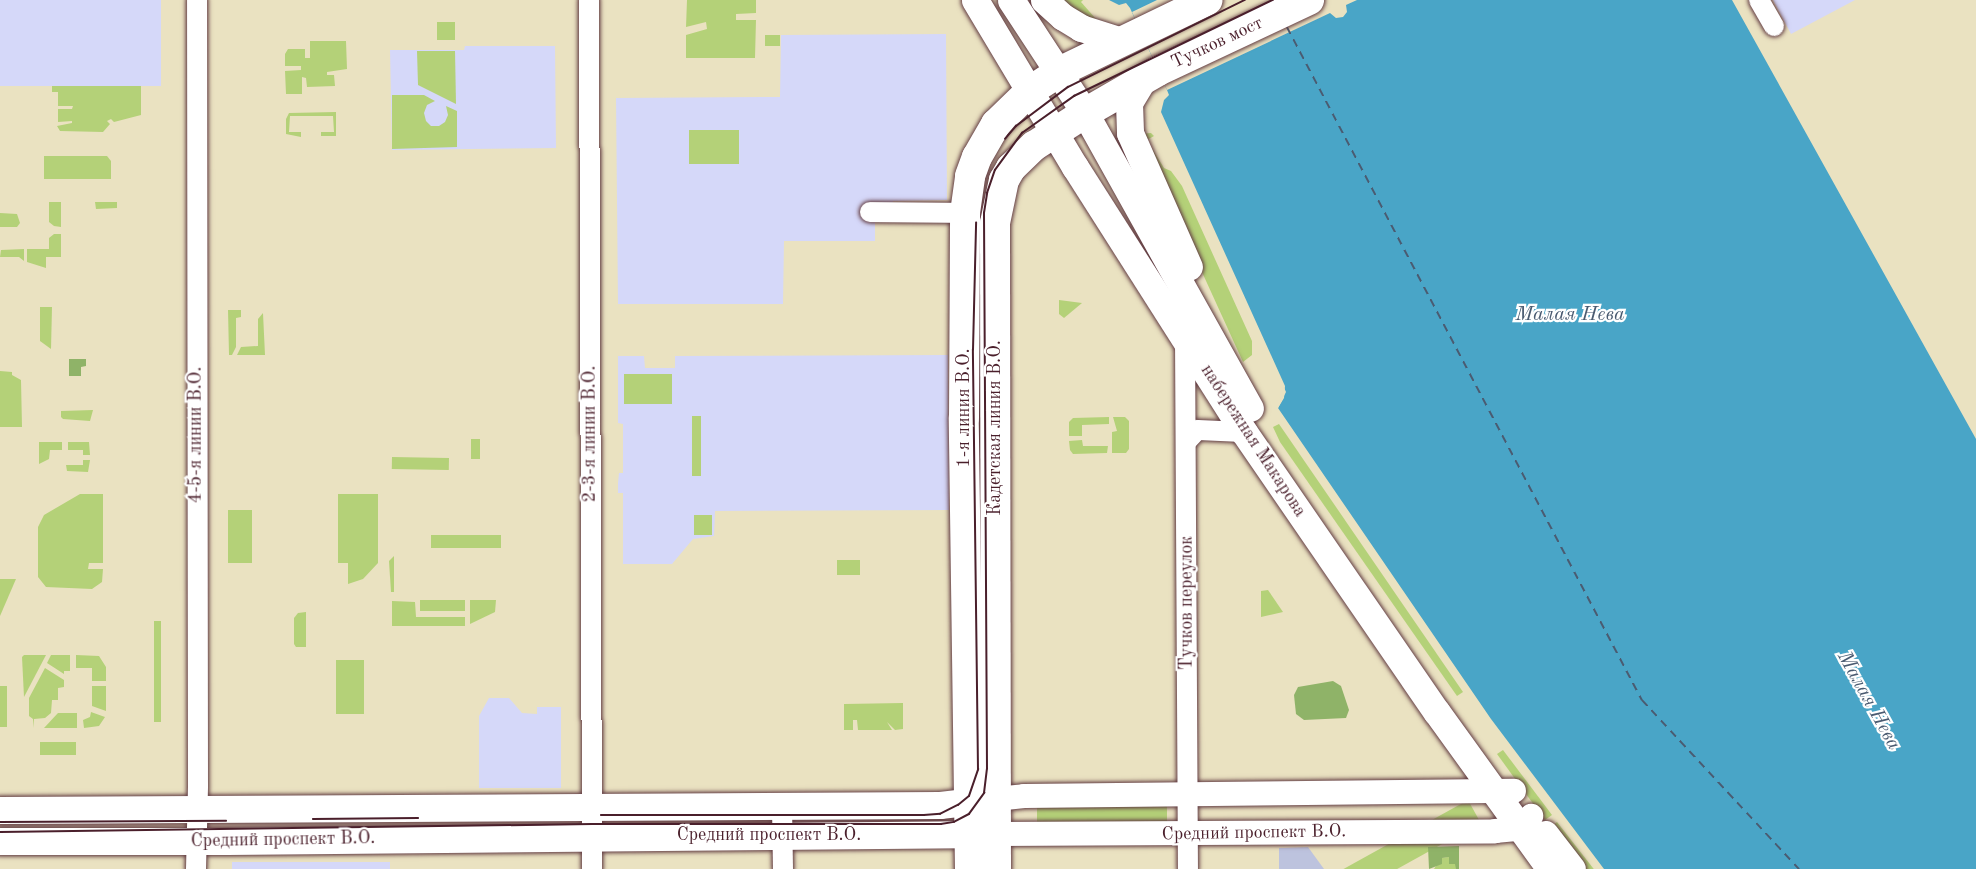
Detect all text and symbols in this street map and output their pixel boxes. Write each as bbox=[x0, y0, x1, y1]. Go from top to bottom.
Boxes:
street label: Тучков мост bbox=[1168, 12, 1266, 74]
water label: Малая Нева bbox=[1515, 303, 1625, 327]
street label: Кадетская линия В.О. bbox=[984, 340, 1006, 516]
street label: 1-я линия В.О. bbox=[953, 348, 975, 468]
street label: набережная Макарова bbox=[1196, 361, 1310, 521]
street label: 2-3-я линии В.О. bbox=[579, 366, 601, 502]
street label: 4-5-я линии В.О. bbox=[185, 367, 207, 503]
street label: Тучков переулок bbox=[1176, 536, 1198, 670]
water label: Малая Нева bbox=[1831, 647, 1905, 755]
street label: Средний проспект В.О. bbox=[1162, 821, 1346, 845]
street label: Средний проспект В.О. bbox=[677, 824, 861, 846]
street label: Средний проспект В.О. bbox=[191, 828, 375, 852]

